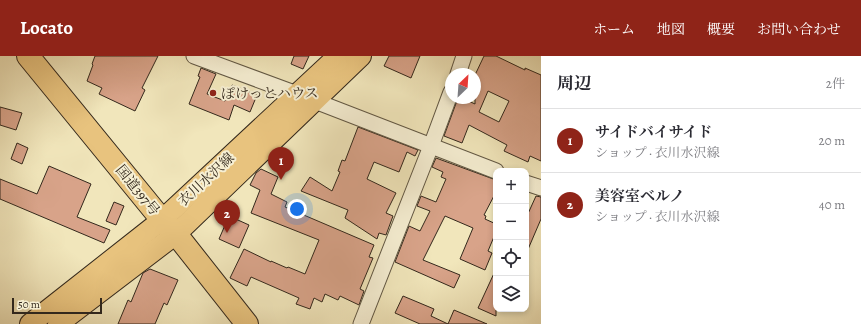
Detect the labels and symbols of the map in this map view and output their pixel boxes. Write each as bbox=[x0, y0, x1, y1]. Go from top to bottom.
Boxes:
north arrow bbox=[445, 68, 481, 104]
place label: ぽけっとハウス bbox=[221, 84, 319, 103]
marker: ぽけっとハウス bbox=[208, 88, 218, 98]
pin: 1 bbox=[268, 147, 294, 180]
street label: 衣川水沢線 bbox=[174, 149, 238, 210]
street label: 国道397号 bbox=[111, 161, 164, 220]
your location bbox=[287, 199, 307, 219]
pin: 2 bbox=[214, 200, 240, 233]
scale bar bbox=[12, 296, 102, 315]

